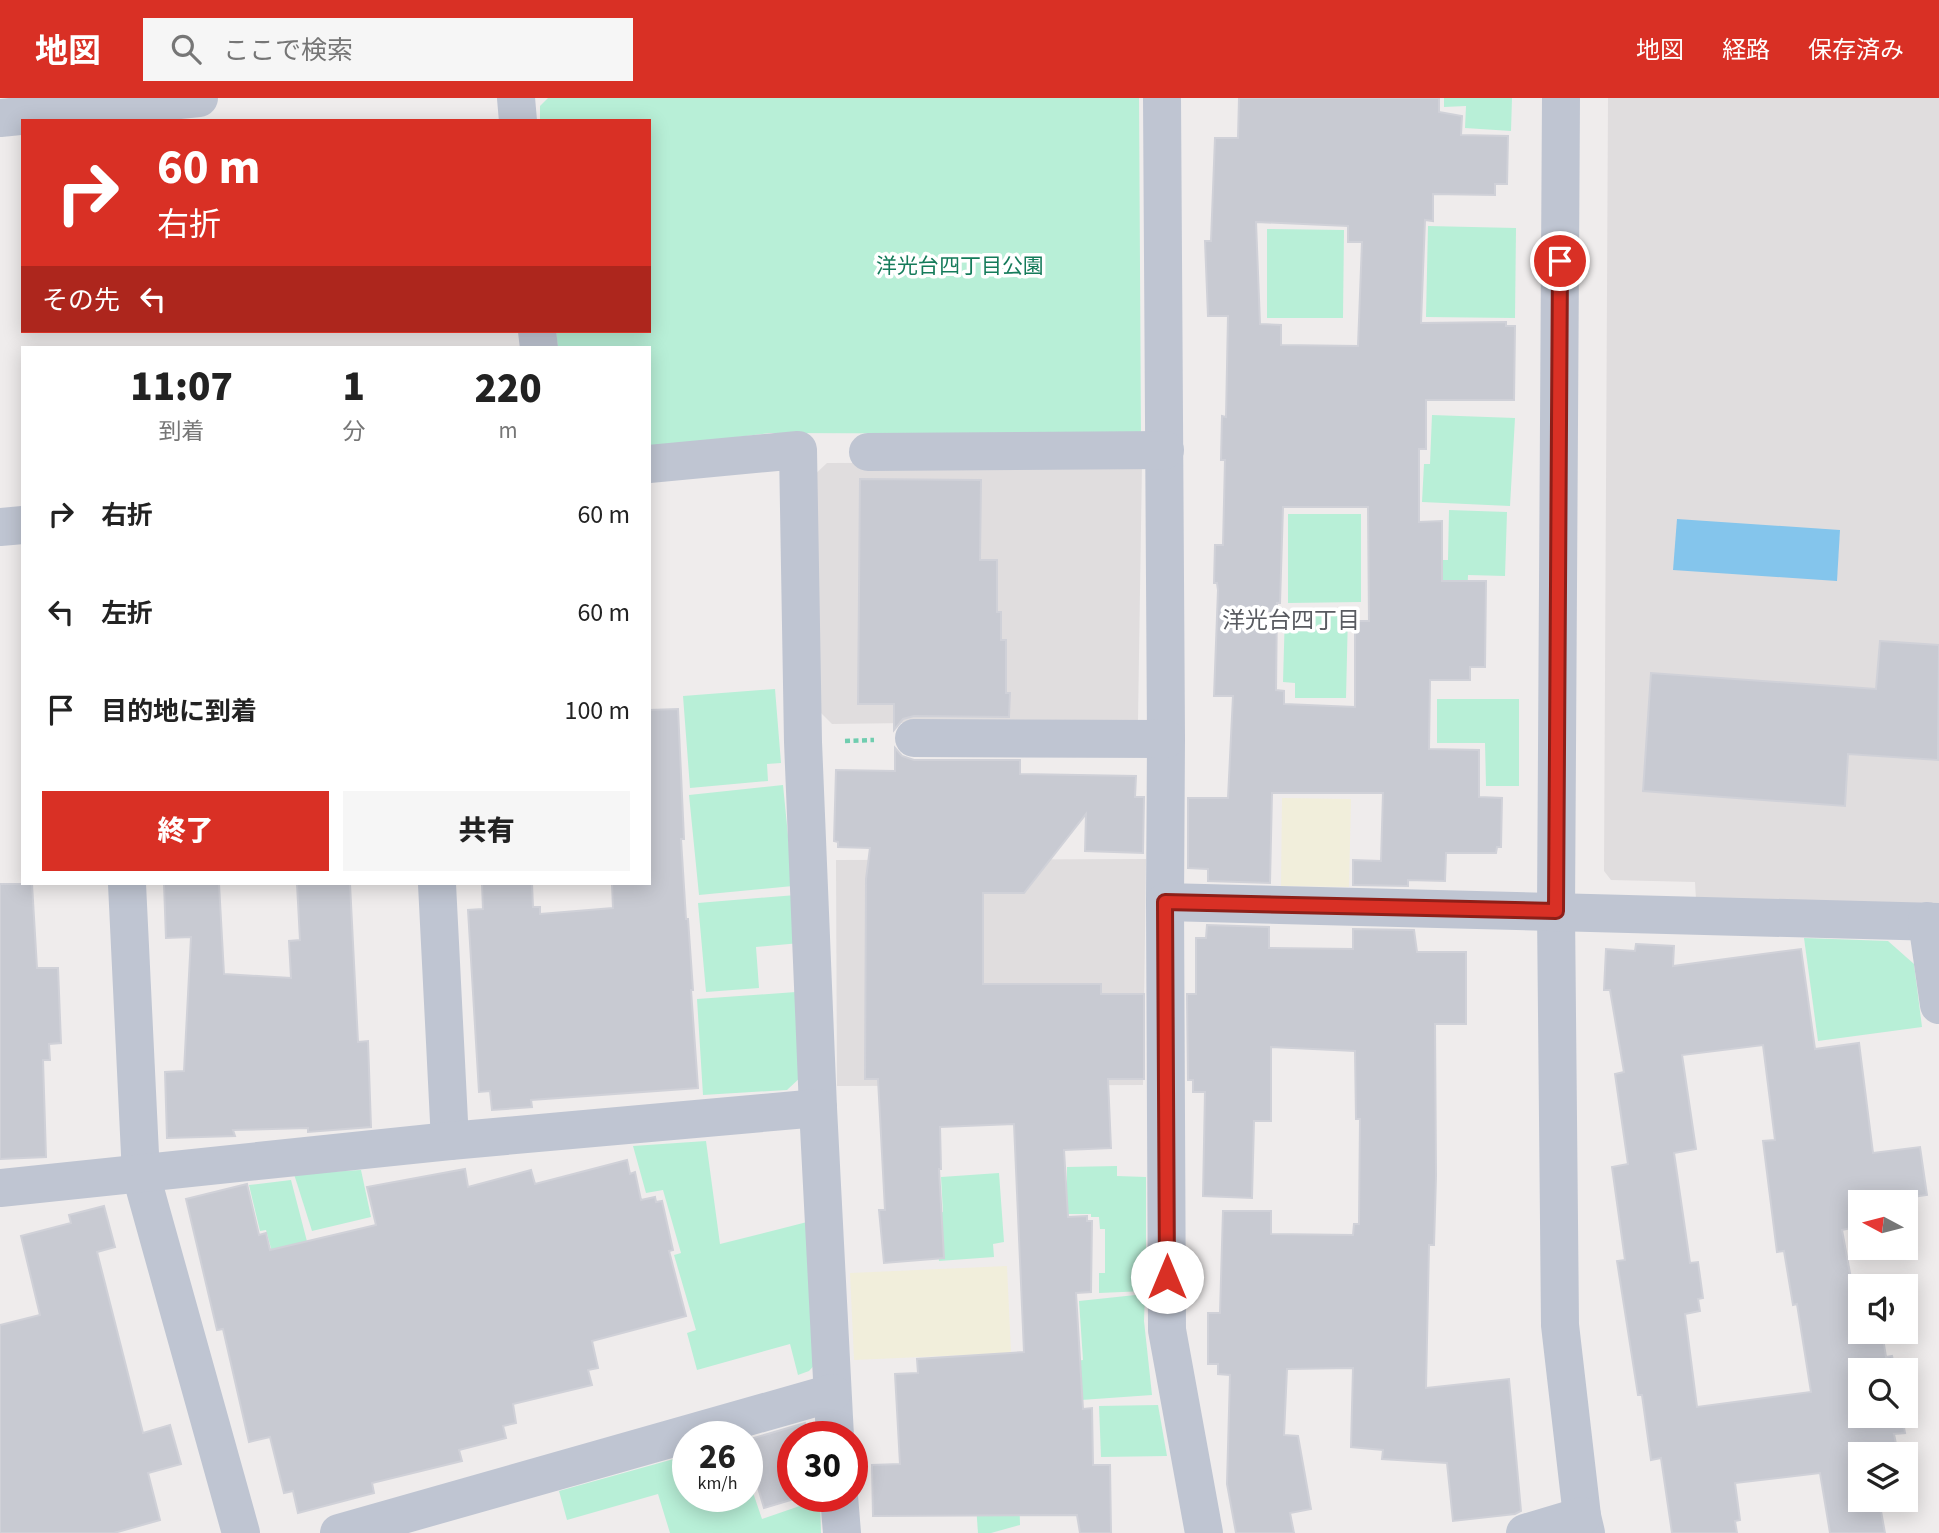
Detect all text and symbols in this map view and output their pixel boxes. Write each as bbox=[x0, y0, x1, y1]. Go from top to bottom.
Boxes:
search box bbox=[143, 18, 633, 81]
text: 地図 bbox=[35, 28, 101, 75]
icon: search bbox=[167, 30, 205, 68]
text: ここで検索 bbox=[223, 32, 353, 69]
text: 地図 bbox=[1636, 33, 1684, 68]
text: 経路 bbox=[1722, 33, 1770, 68]
text: 保存済み bbox=[1808, 33, 1904, 68]
text: 60 m bbox=[157, 133, 261, 203]
icon: right bbox=[42, 147, 133, 238]
text: 右折 bbox=[157, 202, 221, 248]
pin bbox=[1530, 231, 1590, 291]
icon: arrive bbox=[1541, 242, 1579, 280]
park label: 洋光台四丁目公園 bbox=[876, 251, 1044, 281]
icon: left bbox=[134, 280, 172, 318]
text: その先 bbox=[42, 282, 120, 319]
text: 11:07 bbox=[130, 357, 233, 417]
text: 1 bbox=[342, 357, 365, 417]
text: 220 bbox=[474, 359, 542, 419]
text: m bbox=[499, 414, 518, 447]
text: 到着 bbox=[159, 415, 205, 448]
text: 分 bbox=[342, 415, 365, 448]
icon: right bbox=[42, 495, 80, 533]
text: 60 m bbox=[577, 496, 630, 533]
text: 右折 bbox=[101, 497, 153, 534]
icon: left bbox=[42, 593, 80, 631]
text: 60 m bbox=[577, 594, 630, 631]
text: 左折 bbox=[101, 595, 153, 632]
district label: 洋光台四丁目 bbox=[1222, 604, 1360, 637]
icon: arrive bbox=[42, 691, 80, 729]
text: 100 m bbox=[564, 692, 630, 729]
text: 目的地に到着 bbox=[101, 693, 257, 730]
button: 終了 bbox=[42, 791, 329, 871]
button: 共有 bbox=[343, 791, 630, 871]
north arrow bbox=[1848, 1190, 1918, 1260]
map controls bbox=[1848, 1190, 1918, 1512]
position arrow bbox=[1130, 1240, 1204, 1314]
button: sound bbox=[1848, 1274, 1918, 1344]
button: search bbox=[1848, 1358, 1918, 1428]
speed limit sign: 30 bbox=[777, 1421, 868, 1512]
text: 26 bbox=[699, 1432, 736, 1482]
button: layers bbox=[1848, 1442, 1918, 1512]
text: km/h bbox=[698, 1471, 737, 1496]

